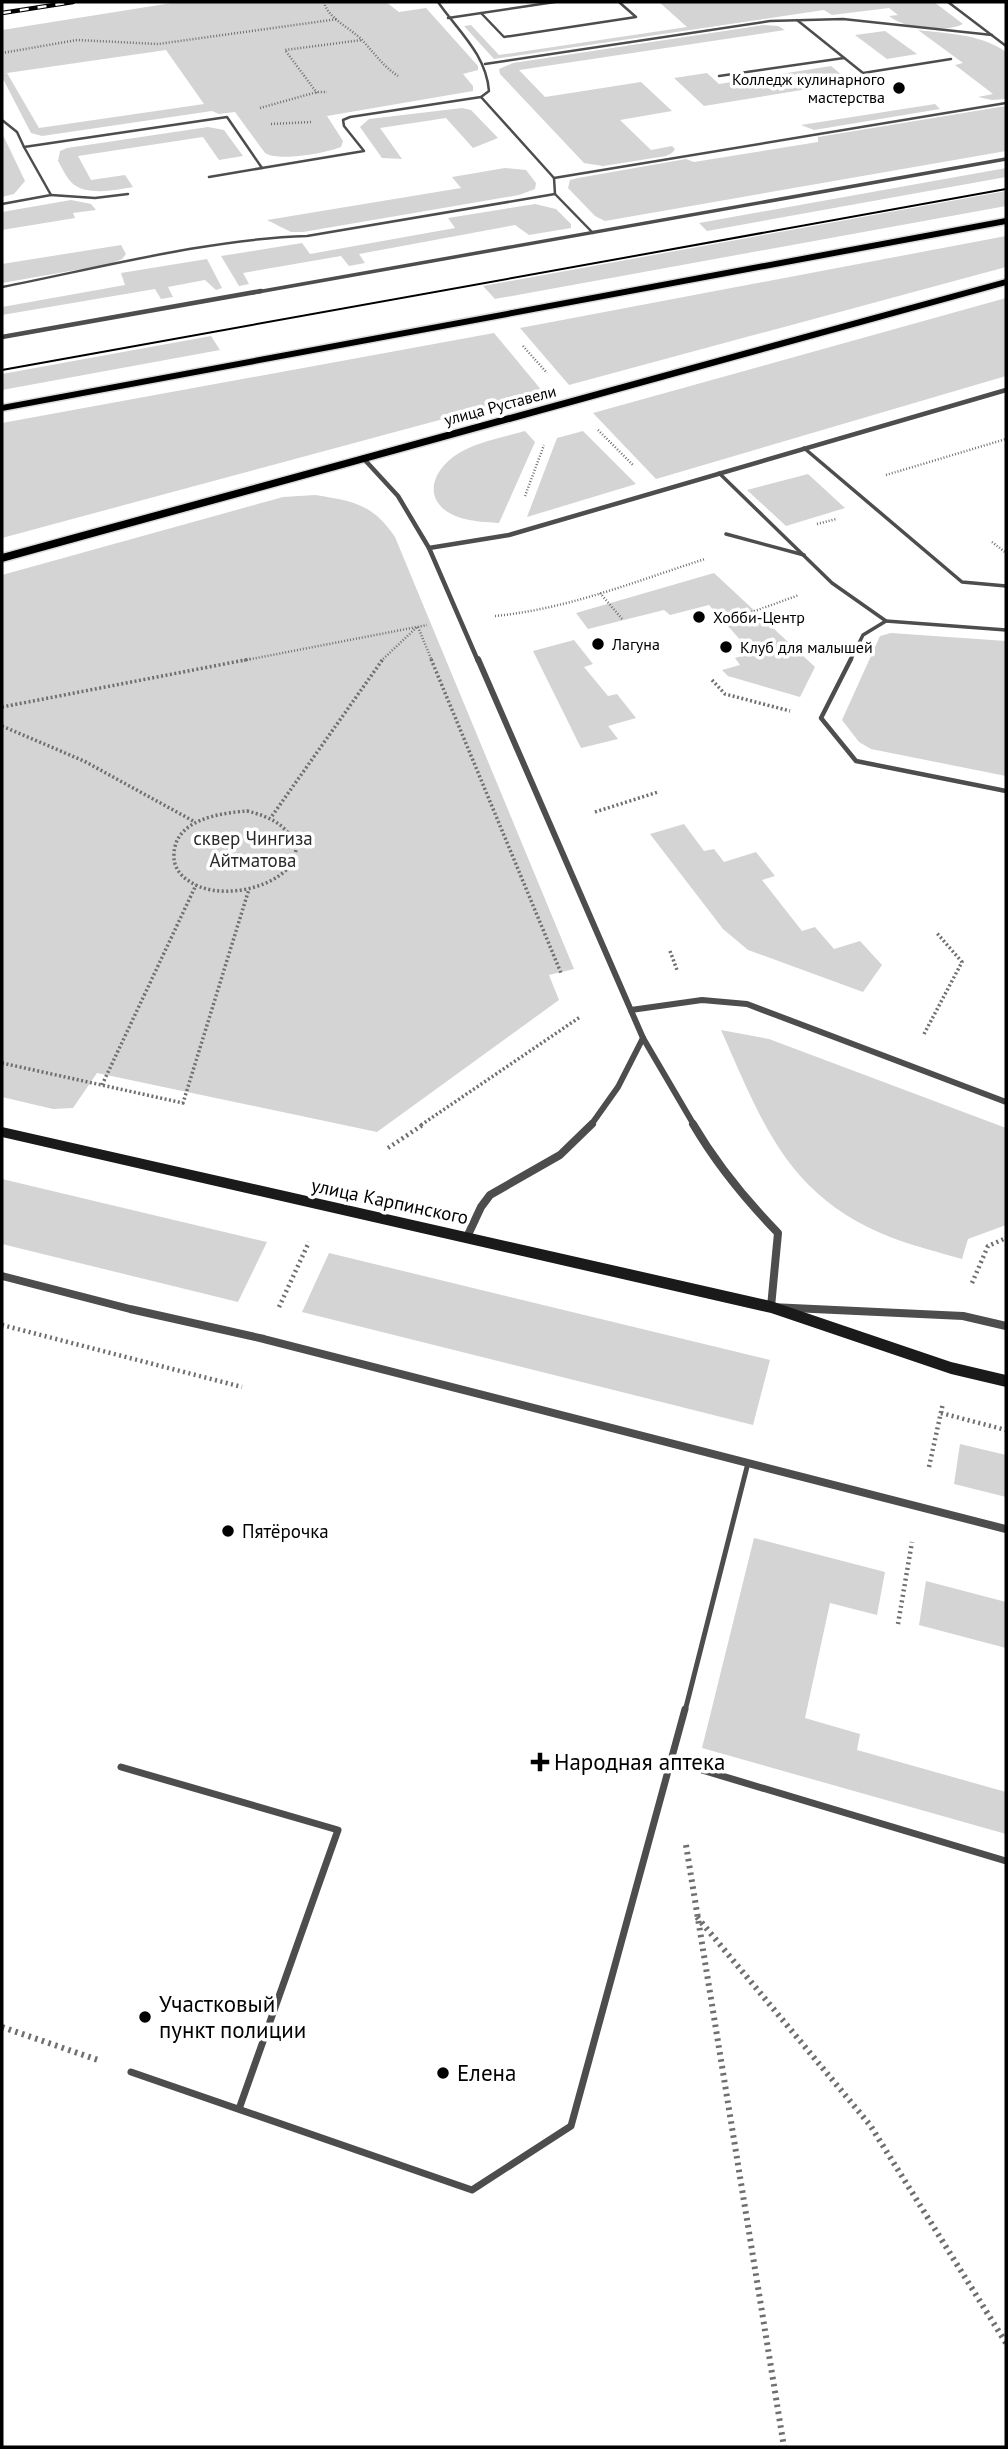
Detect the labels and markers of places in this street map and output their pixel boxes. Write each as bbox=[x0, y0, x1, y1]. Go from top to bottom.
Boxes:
place label: Колледж кулинарного мастерства bbox=[732, 69, 885, 107]
marker: Колледж кулинарного мастерства bbox=[891, 80, 907, 96]
place label: Хобби-Центр bbox=[713, 607, 805, 627]
marker: Хобби-Центр bbox=[691, 609, 707, 625]
place label: Лагуна bbox=[611, 634, 660, 654]
marker: Лагуна bbox=[590, 636, 606, 652]
place label: Клуб для малышей bbox=[740, 637, 873, 657]
marker: Клуб для малышей bbox=[718, 639, 734, 655]
place label: Пятёрочка bbox=[242, 1519, 329, 1543]
marker: Пятёрочка bbox=[220, 1523, 236, 1539]
place label: Народная аптека bbox=[554, 1747, 725, 1776]
marker: Народная аптека bbox=[532, 1754, 548, 1770]
place label: Участковый пункт полиции bbox=[159, 1989, 306, 2044]
marker: Участковый пункт полиции bbox=[137, 2009, 153, 2025]
place label: Елена bbox=[457, 2058, 516, 2087]
marker: Елена bbox=[435, 2065, 451, 2081]

